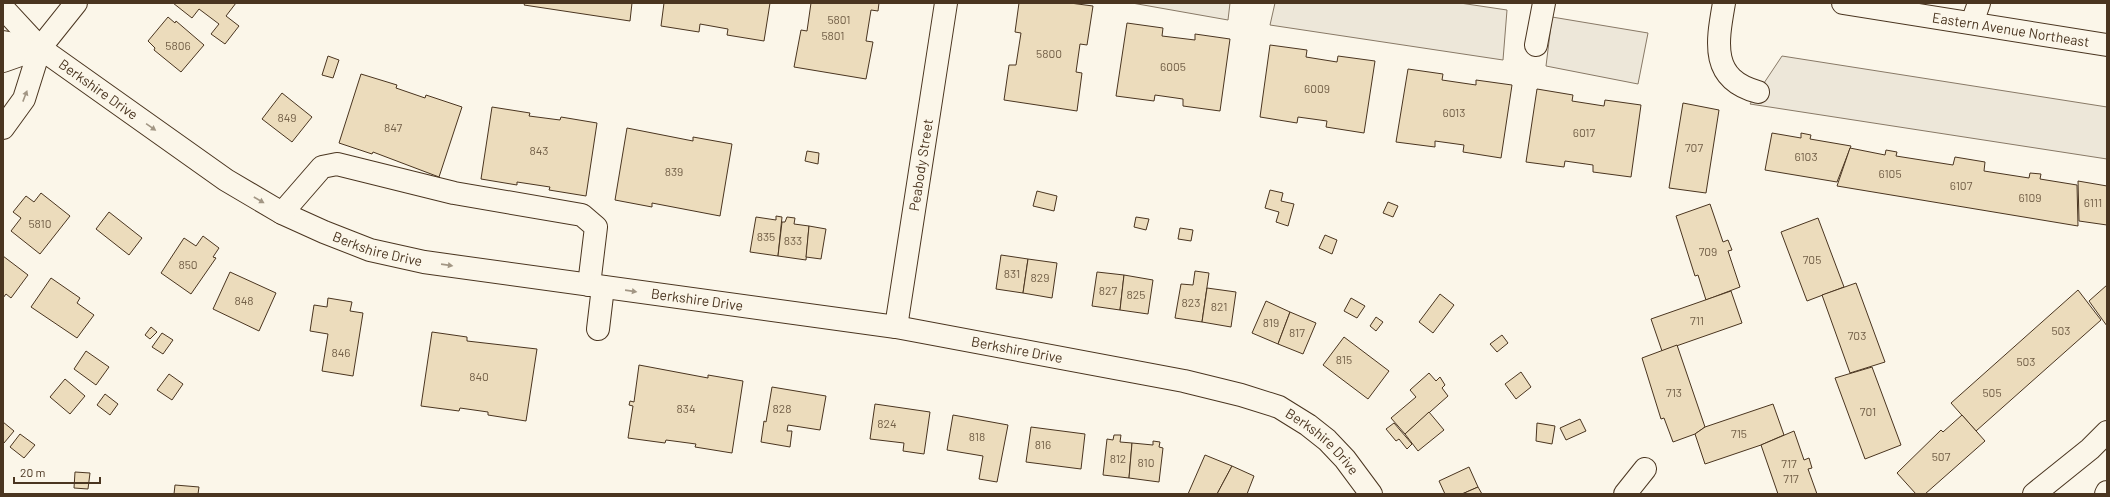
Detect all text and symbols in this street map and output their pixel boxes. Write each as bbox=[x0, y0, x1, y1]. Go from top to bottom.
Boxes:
street label: Eastern Avenue Northeast bbox=[1931, 8, 2091, 50]
house number: 5801 bbox=[827, 12, 851, 26]
house number: 5801 bbox=[821, 28, 845, 42]
house number: 5806 bbox=[165, 38, 191, 52]
house number: 5800 bbox=[1036, 46, 1062, 60]
street label: Berkshire Drive bbox=[56, 55, 141, 123]
house number: 6005 bbox=[1160, 59, 1186, 73]
house number: 6009 bbox=[1304, 81, 1330, 95]
one-way arrow bbox=[22, 89, 28, 101]
house number: 6013 bbox=[1442, 105, 1466, 119]
house number: 849 bbox=[277, 110, 297, 124]
street label: Peabody Street bbox=[905, 118, 936, 212]
house number: 847 bbox=[384, 120, 402, 134]
one-way arrow bbox=[146, 123, 157, 131]
house number: 6017 bbox=[1573, 125, 1596, 139]
house number: 707 bbox=[1685, 140, 1703, 154]
house number: 843 bbox=[529, 143, 549, 157]
house number: 6103 bbox=[1794, 149, 1818, 163]
house number: 839 bbox=[665, 164, 683, 178]
house number: 6105 bbox=[1878, 166, 1902, 180]
house number: 6107 bbox=[1950, 178, 1973, 192]
house number: 6109 bbox=[2018, 190, 2042, 204]
house number: 6111 bbox=[2084, 195, 2102, 209]
one-way arrow bbox=[253, 196, 265, 203]
house number: 5810 bbox=[28, 216, 52, 230]
street label: Berkshire Drive bbox=[330, 227, 424, 269]
house number: 835 bbox=[757, 229, 775, 243]
house number: 833 bbox=[784, 233, 802, 247]
house number: 709 bbox=[1699, 244, 1717, 258]
house number: 705 bbox=[1803, 252, 1821, 266]
house number: 850 bbox=[178, 257, 198, 271]
one-way arrow bbox=[440, 262, 453, 268]
house number: 831 bbox=[1004, 266, 1020, 280]
house number: 829 bbox=[1031, 270, 1049, 284]
house number: 827 bbox=[1099, 283, 1117, 297]
street label: Berkshire Drive bbox=[650, 284, 744, 314]
house number: 825 bbox=[1127, 287, 1145, 301]
one-way arrow bbox=[625, 288, 637, 294]
house number: 848 bbox=[234, 293, 254, 307]
house number: 823 bbox=[1182, 295, 1200, 309]
house number: 821 bbox=[1211, 299, 1227, 313]
house number: 711 bbox=[1690, 313, 1704, 327]
house number: 819 bbox=[1263, 315, 1279, 329]
house number: 503 bbox=[2051, 323, 2071, 337]
house number: 817 bbox=[1289, 325, 1305, 339]
house number: 703 bbox=[1848, 328, 1866, 342]
street label: Berkshire Drive bbox=[970, 332, 1064, 366]
house number: 846 bbox=[331, 345, 351, 359]
house number: 815 bbox=[1336, 352, 1352, 366]
house number: 503 bbox=[2016, 354, 2036, 368]
house number: 840 bbox=[469, 369, 489, 383]
house number: 713 bbox=[1666, 385, 1682, 399]
house number: 505 bbox=[1982, 385, 2002, 399]
house number: 834 bbox=[676, 401, 696, 415]
house number: 828 bbox=[773, 401, 791, 415]
street label: Berkshire Drive bbox=[1283, 404, 1363, 478]
house number: 701 bbox=[1860, 404, 1876, 418]
house number: 824 bbox=[877, 416, 897, 430]
house number: 715 bbox=[1731, 426, 1747, 440]
house number: 818 bbox=[969, 429, 985, 443]
house number: 816 bbox=[1035, 437, 1051, 451]
house number: 507 bbox=[1932, 449, 1951, 463]
house number: 812 bbox=[1110, 451, 1126, 465]
house number: 810 bbox=[1138, 455, 1154, 469]
house number: 717 bbox=[1781, 456, 1797, 470]
scale bar bbox=[14, 459, 100, 485]
text: 20 m bbox=[20, 465, 46, 479]
house number: 717 bbox=[1783, 471, 1799, 485]

